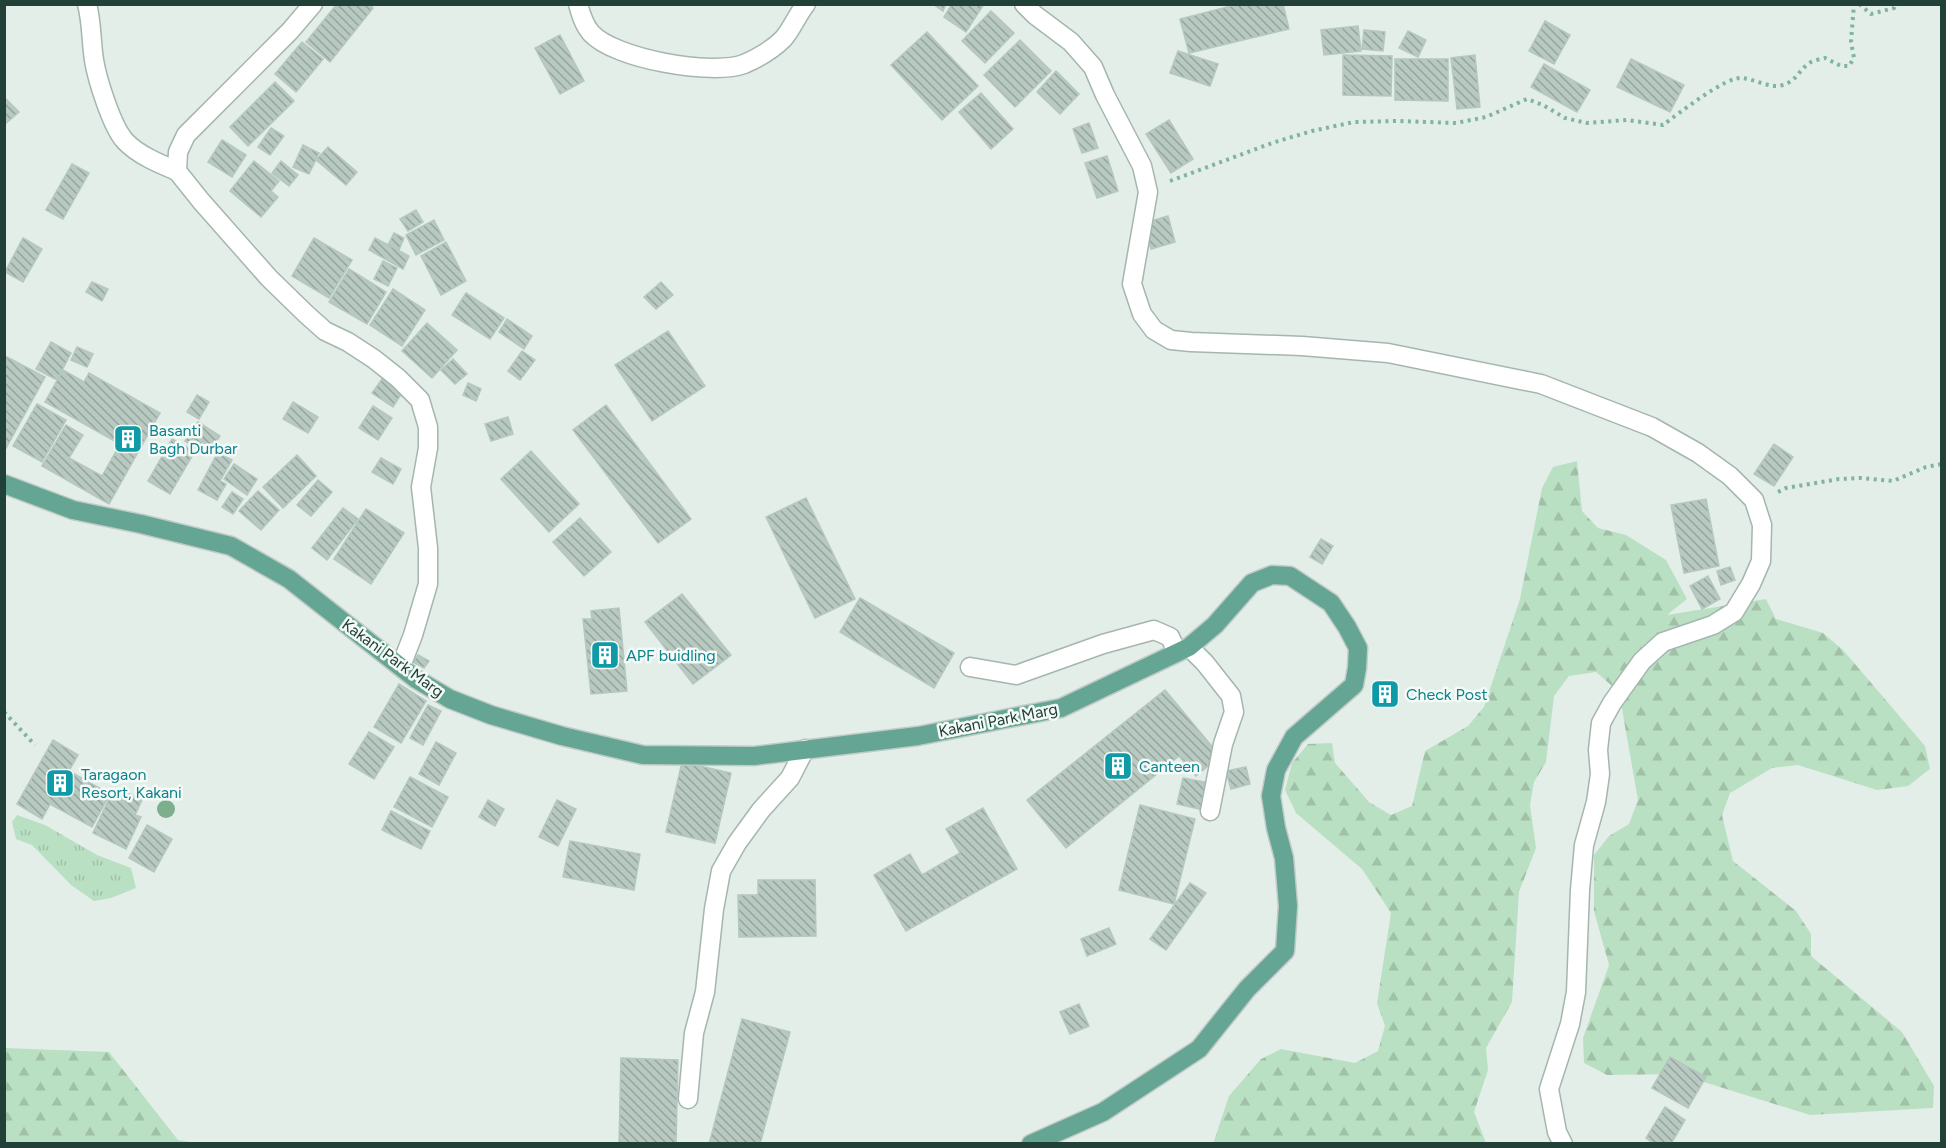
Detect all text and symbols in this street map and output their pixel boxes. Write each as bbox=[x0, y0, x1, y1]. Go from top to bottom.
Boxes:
place label: Basanti Bagh Durbar bbox=[149, 421, 238, 458]
building icon: Basanti Bagh Durbar bbox=[112, 423, 144, 455]
street label: Kakani Park Marg bbox=[338, 615, 448, 701]
building icon: APF buidling bbox=[589, 639, 621, 671]
place label: APF buidling bbox=[626, 646, 716, 665]
building icon: Check Post bbox=[1369, 678, 1401, 710]
place label: Check Post bbox=[1406, 685, 1487, 704]
street label: Kakani Park Marg bbox=[937, 699, 1059, 741]
building icon: Canteen bbox=[1102, 750, 1134, 782]
place label: Canteen bbox=[1139, 757, 1200, 776]
place label: Taragaon Resort, Kakani bbox=[81, 765, 182, 802]
building icon: Taragaon Resort, Kakani bbox=[44, 767, 76, 799]

